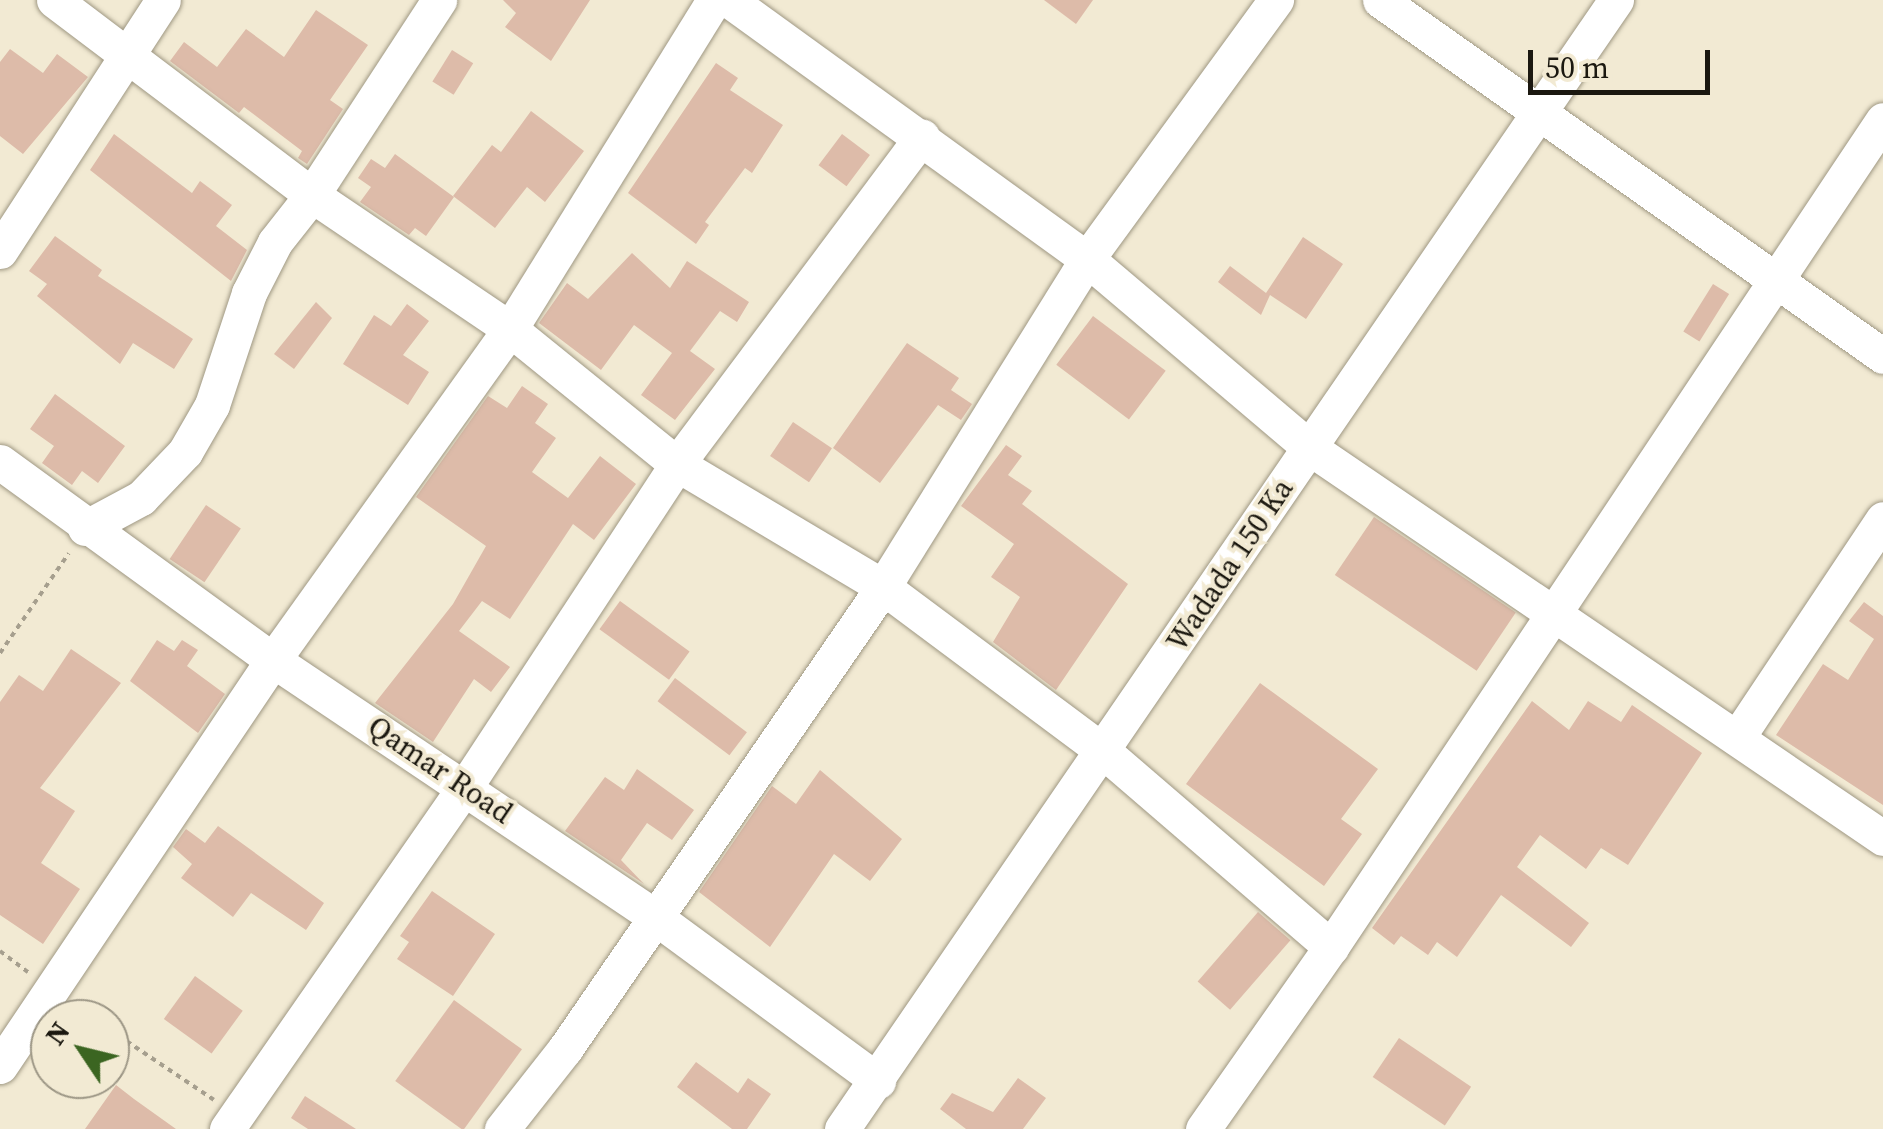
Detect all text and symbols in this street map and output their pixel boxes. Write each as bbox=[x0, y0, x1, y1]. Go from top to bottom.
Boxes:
scale bar bbox=[1533, 30, 1716, 92]
text: 50 m bbox=[1545, 47, 1609, 88]
street label: Wadada 150 Ka bbox=[1159, 472, 1301, 658]
street label: Qamar Road bbox=[361, 709, 519, 831]
north arrow bbox=[30, 999, 130, 1099]
text: N bbox=[36, 1014, 78, 1052]

